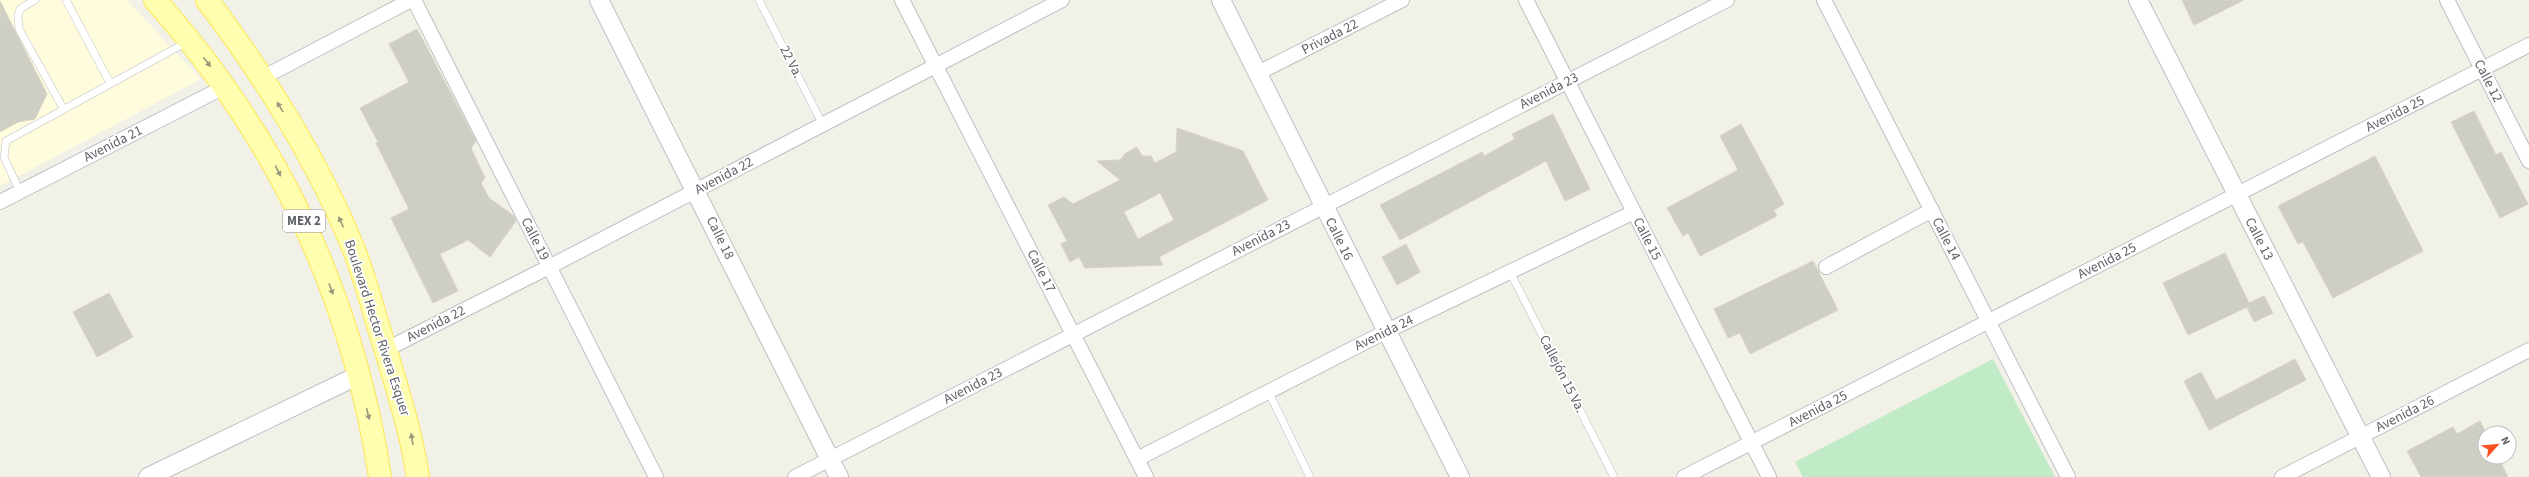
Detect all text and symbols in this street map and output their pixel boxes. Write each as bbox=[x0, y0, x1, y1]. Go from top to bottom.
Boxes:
street label: Privada 22 bbox=[1298, 14, 1362, 60]
street label: 22 Va. bbox=[774, 42, 808, 82]
street label: Calle 12 bbox=[2469, 56, 2507, 106]
one-way arrow bbox=[203, 57, 211, 67]
street label: Avenida 23 bbox=[1516, 68, 1582, 114]
street label: Avenida 25 bbox=[2362, 91, 2428, 137]
one-way arrow bbox=[277, 101, 284, 113]
street label: Avenida 21 bbox=[80, 121, 146, 167]
street label: Avenida 22 bbox=[691, 152, 757, 200]
one-way arrow bbox=[275, 165, 282, 176]
road number: MEX 2 bbox=[283, 210, 325, 232]
street label: Calle 18 bbox=[701, 213, 739, 263]
street label: Calle 19 bbox=[516, 214, 554, 264]
street label: Calle 16 bbox=[1320, 214, 1358, 264]
street label: Calle 15 bbox=[1628, 214, 1666, 264]
street label: Calle 14 bbox=[1927, 214, 1965, 264]
street label: Calle 13 bbox=[2240, 214, 2278, 264]
street label: Avenida 23 bbox=[1228, 215, 1294, 261]
one-way arrow bbox=[338, 217, 344, 228]
street label: Boulevard Hector Rivera Esquer bbox=[339, 237, 415, 419]
street label: Avenida 25 bbox=[2074, 238, 2140, 284]
street label: Calle 17 bbox=[1022, 246, 1060, 296]
one-way arrow bbox=[329, 284, 335, 296]
street label: Avenida 22 bbox=[403, 301, 469, 347]
street label: Avenida 24 bbox=[1351, 310, 1417, 356]
street label: Callejón 15 Va. bbox=[1534, 332, 1590, 416]
street label: Avenida 23 bbox=[940, 363, 1006, 409]
street label: Avenida 25 bbox=[1785, 386, 1851, 432]
street label: Avenida 26 bbox=[2372, 391, 2438, 437]
one-way arrow bbox=[366, 408, 372, 420]
north arrow bbox=[2477, 425, 2517, 465]
one-way arrow bbox=[409, 432, 415, 445]
text: N bbox=[2497, 434, 2514, 447]

